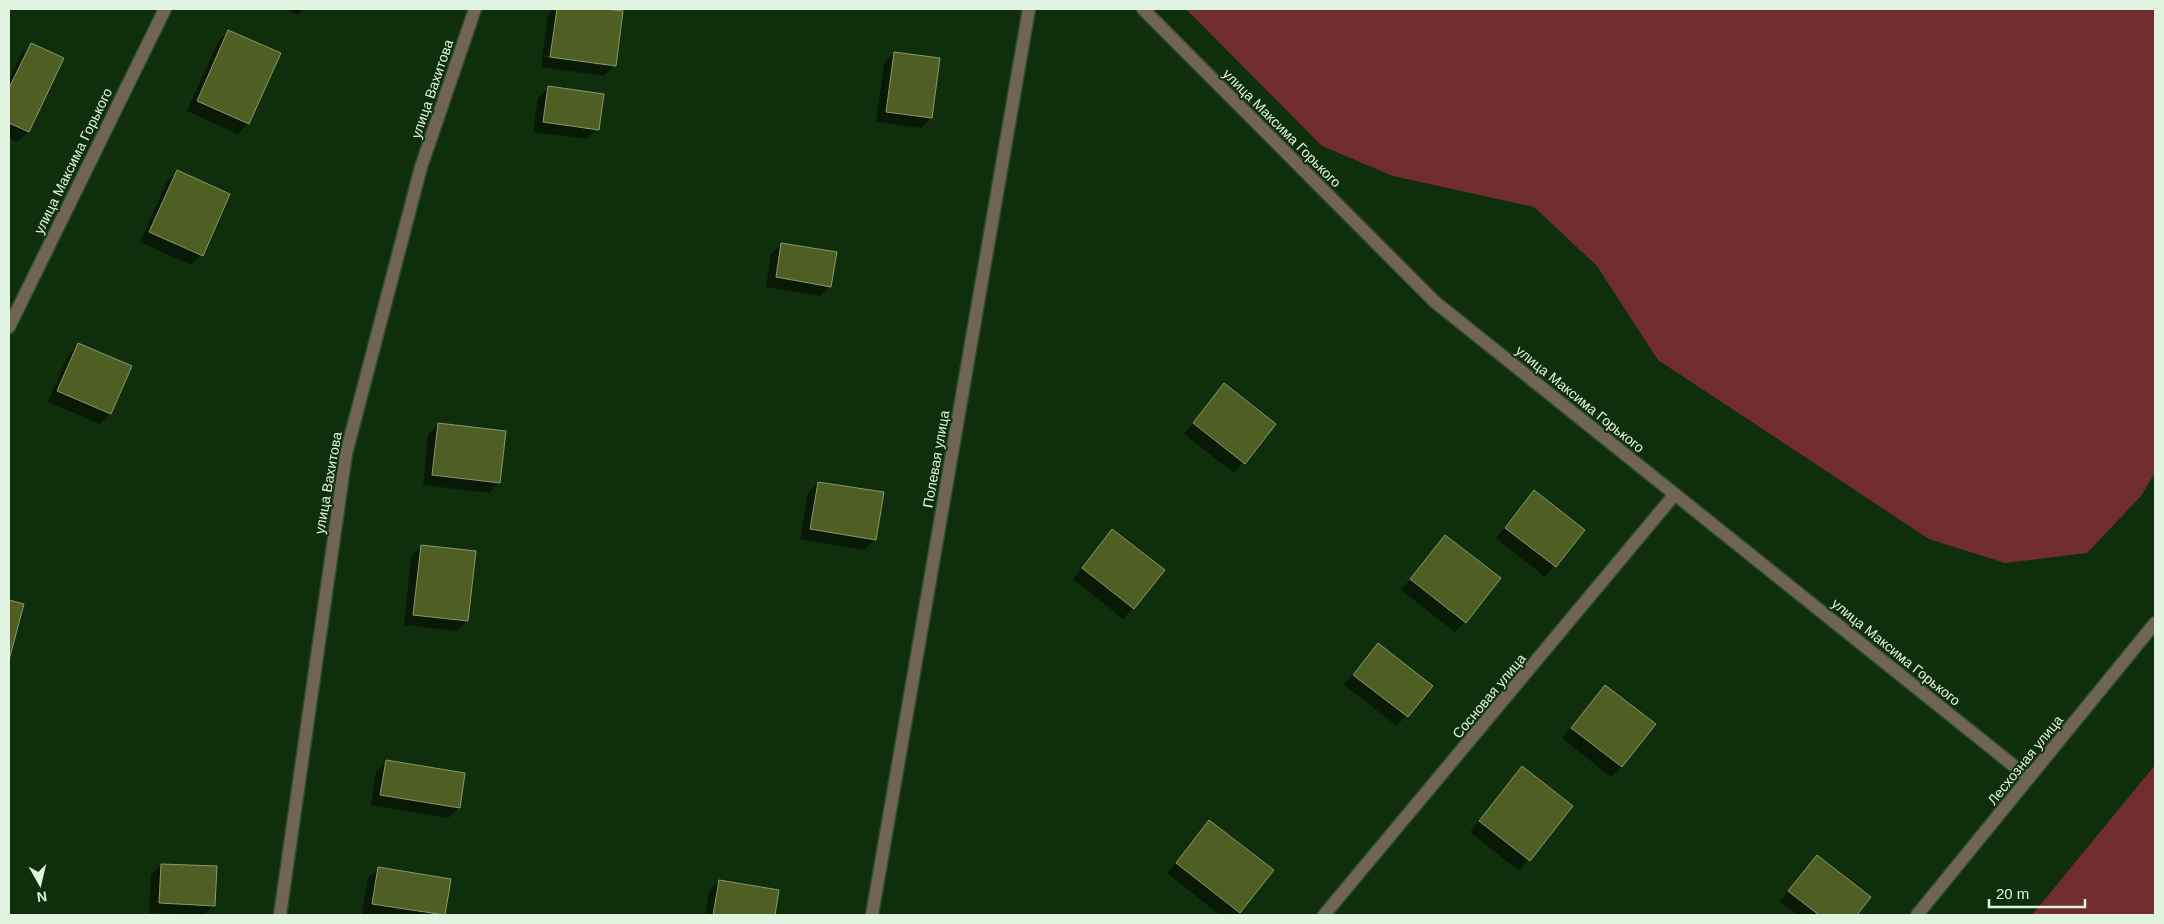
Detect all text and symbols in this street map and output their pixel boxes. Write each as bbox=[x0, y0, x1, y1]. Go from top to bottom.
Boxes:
street label: улица Вахитова bbox=[408, 37, 456, 141]
street label: улица Максима Горького bbox=[1220, 66, 1345, 191]
street label: улица Максима Горького bbox=[31, 85, 115, 237]
street label: улица Максима Горького bbox=[1513, 342, 1648, 456]
street label: Полевая улица bbox=[920, 409, 952, 509]
street label: улица Вахитова bbox=[311, 430, 345, 535]
street label: улица Максима Горького bbox=[1829, 595, 1964, 709]
street label: Сосновая улица bbox=[1449, 650, 1529, 742]
street label: Лесхозная улица bbox=[1984, 712, 2066, 808]
north arrow bbox=[15, 859, 65, 909]
scale bar bbox=[1989, 876, 2085, 908]
text: 20 m bbox=[1996, 885, 2029, 902]
text: N bbox=[36, 888, 48, 906]

